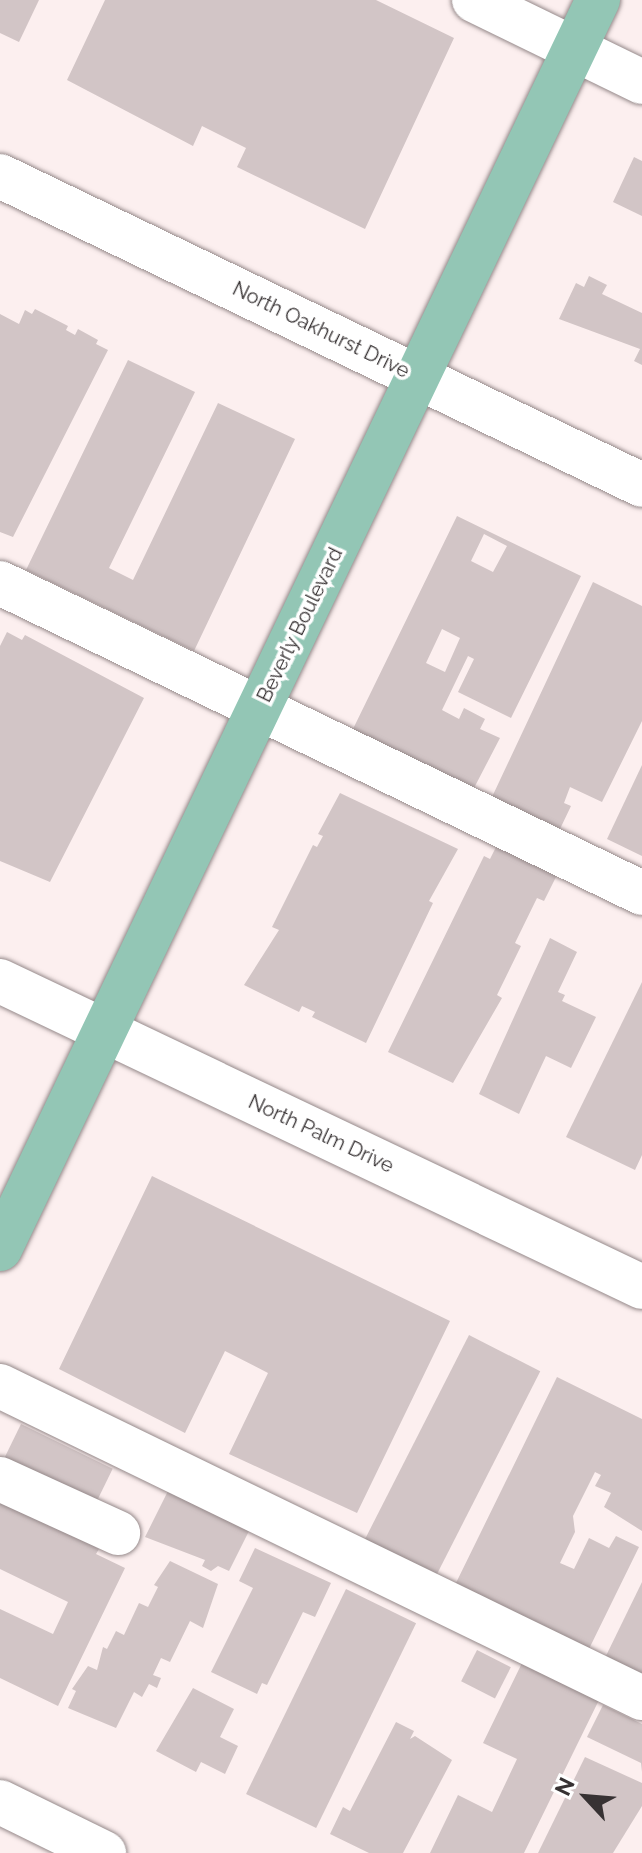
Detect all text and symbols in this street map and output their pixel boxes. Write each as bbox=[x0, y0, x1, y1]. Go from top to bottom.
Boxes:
street label: North Oakhurst Drive bbox=[229, 277, 413, 383]
street label: Beverly Boulevard bbox=[252, 544, 348, 706]
street label: North Palm Drive bbox=[245, 1090, 397, 1178]
north arrow bbox=[546, 1757, 626, 1837]
text: N bbox=[549, 1773, 580, 1800]

